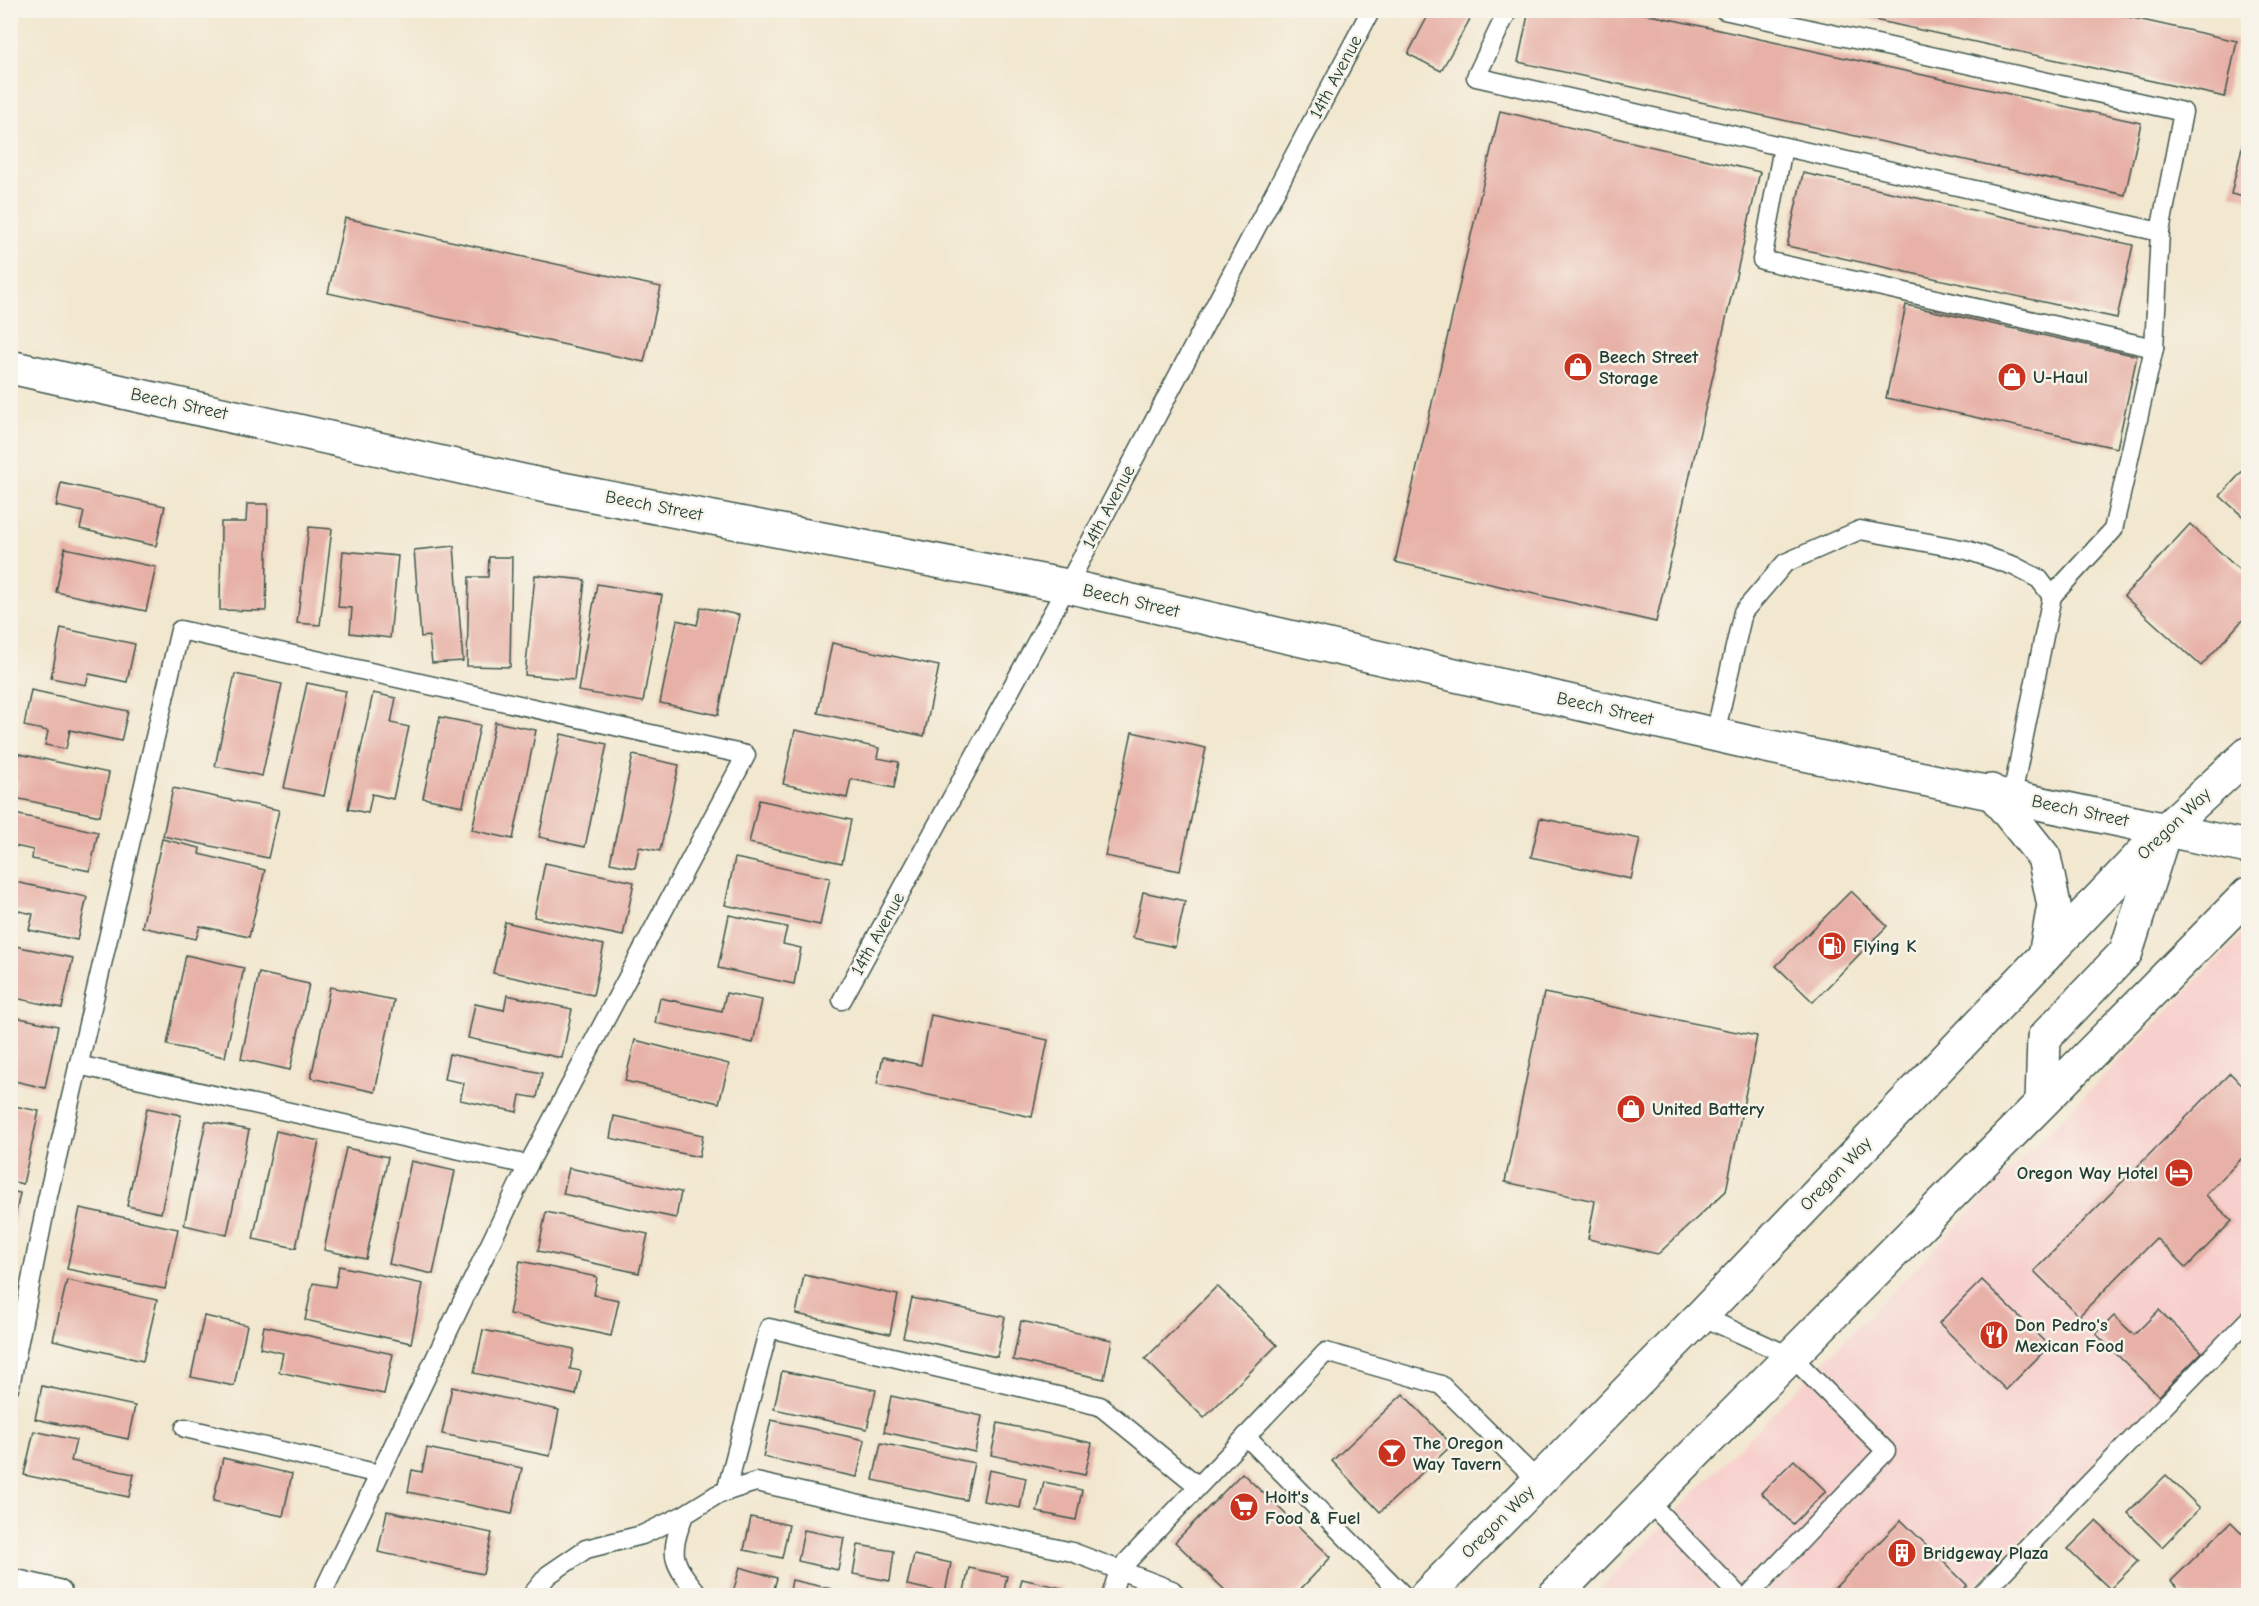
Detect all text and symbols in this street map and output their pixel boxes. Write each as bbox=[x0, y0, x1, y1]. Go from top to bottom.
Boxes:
street label: 14th Avenue bbox=[1305, 32, 1367, 122]
place label: Beech Street Storage bbox=[1599, 347, 1699, 389]
shop icon: Beech Street Storage bbox=[1562, 351, 1594, 383]
shop icon: U-Haul bbox=[1996, 361, 2028, 393]
place label: U-Haul bbox=[2033, 367, 2088, 388]
street label: Beech Street bbox=[129, 383, 230, 425]
street label: 14th Avenue bbox=[1078, 462, 1140, 552]
street label: Beech Street bbox=[604, 486, 705, 526]
street label: Beech Street bbox=[1081, 580, 1182, 623]
street label: Beech Street bbox=[1555, 688, 1656, 731]
street label: Oregon Way bbox=[2133, 783, 2216, 864]
street label: Beech Street bbox=[2030, 790, 2131, 832]
street label: 14th Avenue bbox=[847, 889, 909, 979]
fuel station icon: Flying K bbox=[1816, 930, 1848, 962]
place label: Flying K bbox=[1853, 936, 1917, 957]
shop icon: United Battery bbox=[1615, 1093, 1647, 1125]
place label: United Battery bbox=[1652, 1099, 1765, 1120]
street label: Oregon Way bbox=[1796, 1132, 1877, 1215]
hotel icon: Oregon Way Hotel bbox=[2163, 1157, 2195, 1189]
place label: Oregon Way Hotel bbox=[2017, 1163, 2158, 1184]
place label: Don Pedro's Mexican Food bbox=[2015, 1315, 2124, 1357]
restaurant icon: Don Pedro's Mexican Food bbox=[1978, 1319, 2010, 1351]
place label: The Oregon Way Tavern bbox=[1413, 1433, 1503, 1475]
bar icon: The Oregon Way Tavern bbox=[1376, 1437, 1408, 1469]
street label: Oregon Way bbox=[1457, 1481, 1539, 1563]
place label: Holt's Food & Fuel bbox=[1265, 1487, 1360, 1529]
supermarket icon: Holt's Food & Fuel bbox=[1228, 1491, 1260, 1523]
building icon: Bridgeway Plaza bbox=[1886, 1537, 1918, 1569]
place label: Bridgeway Plaza bbox=[1923, 1543, 2049, 1564]

